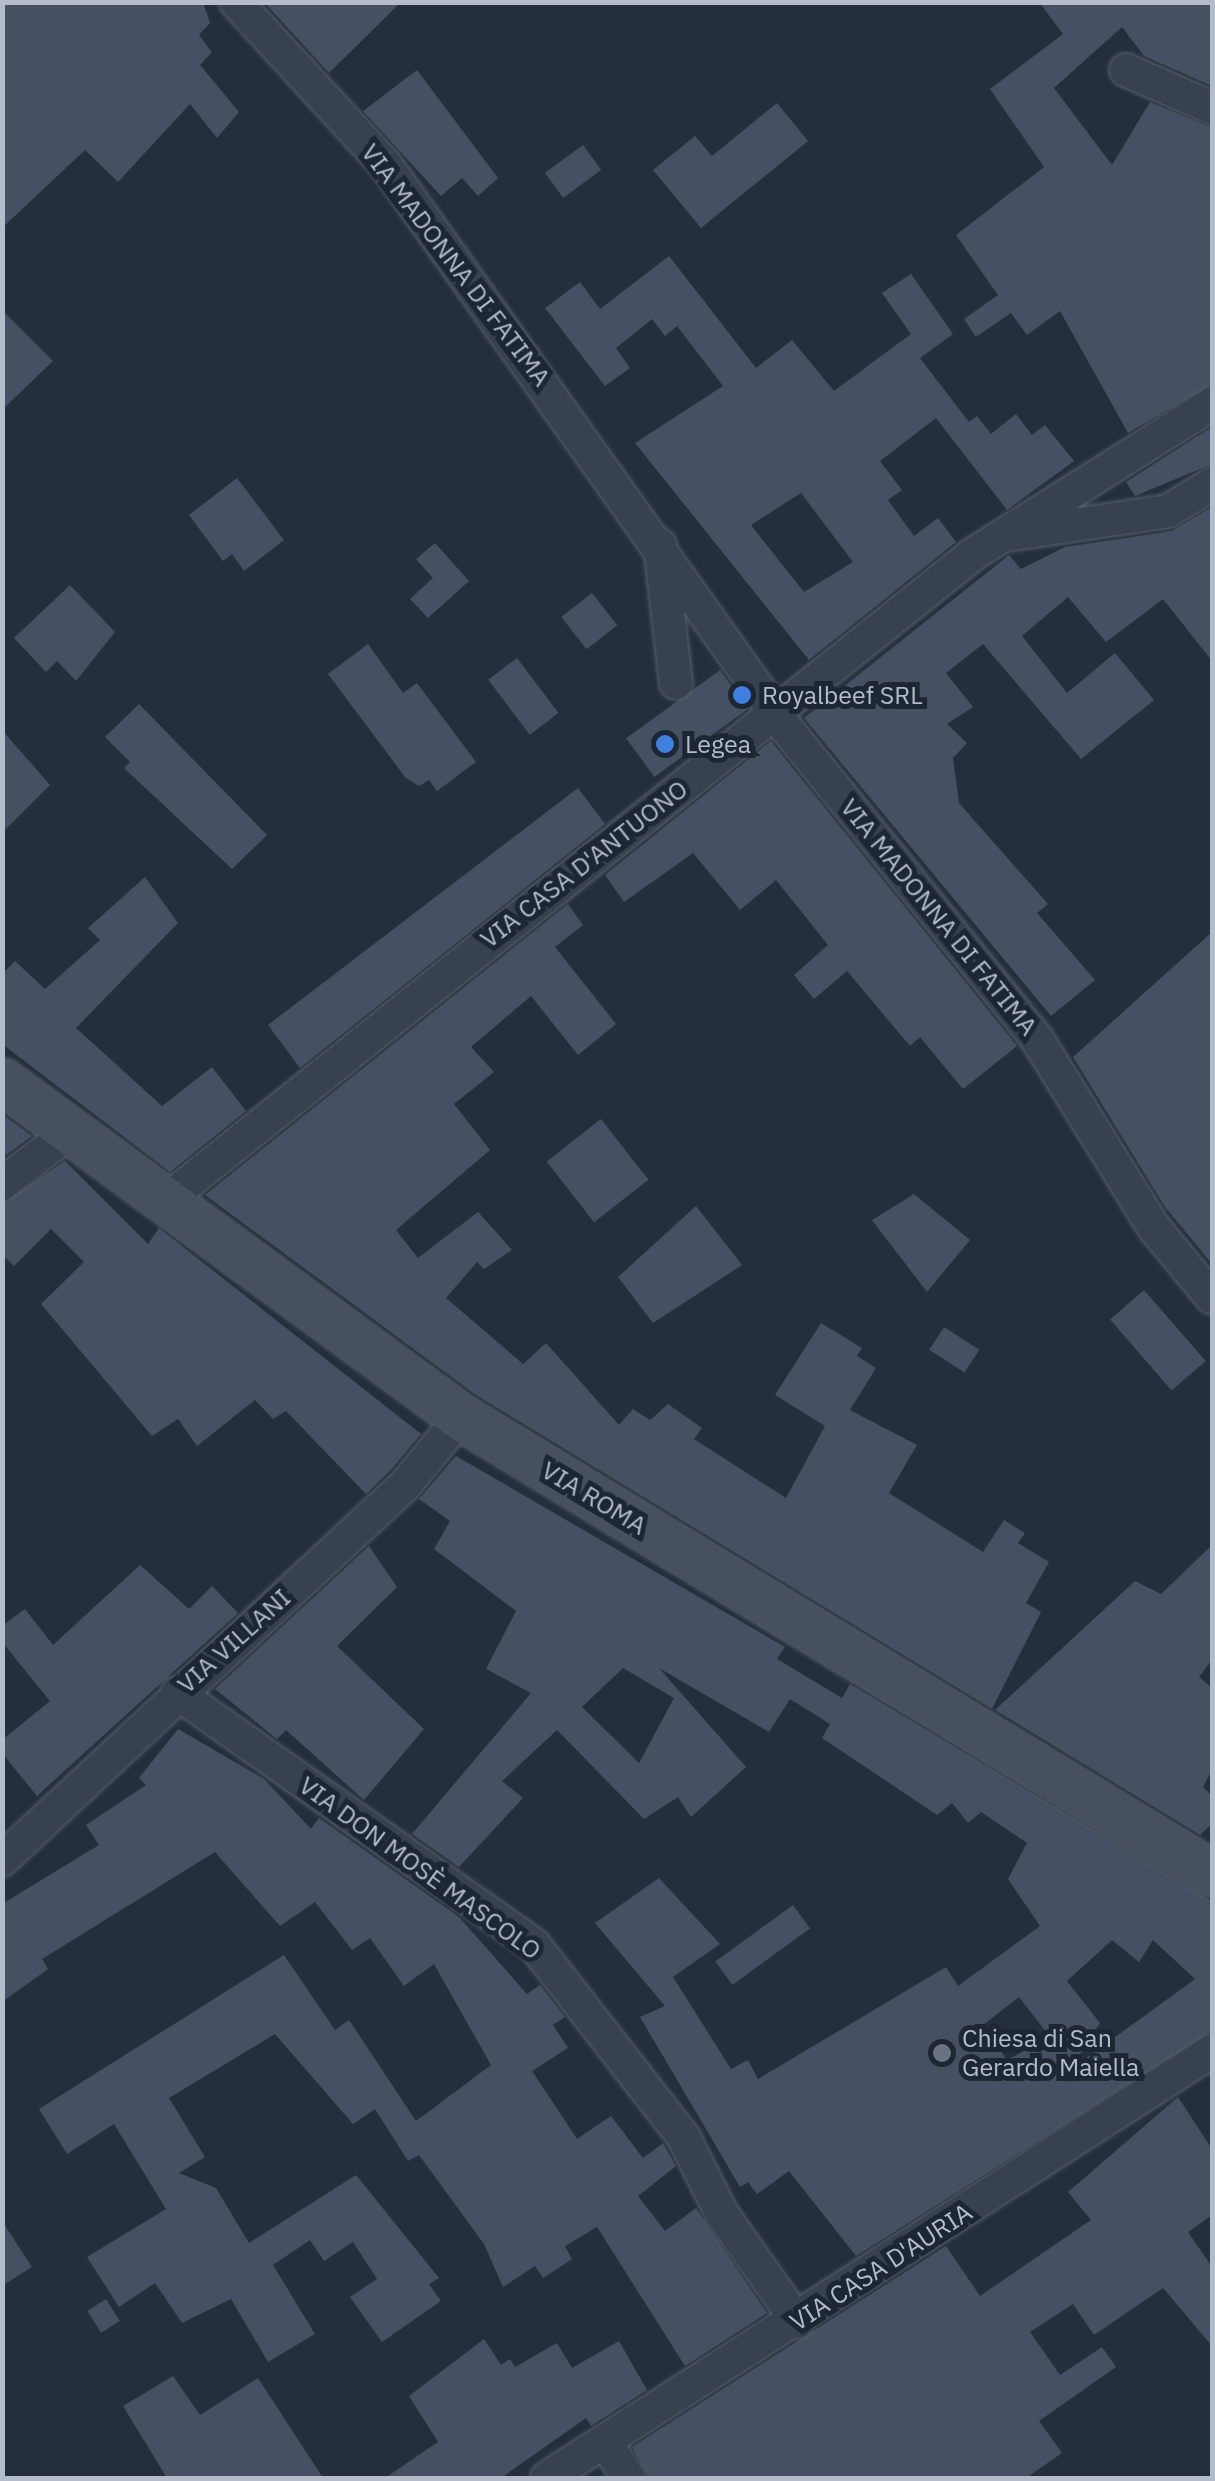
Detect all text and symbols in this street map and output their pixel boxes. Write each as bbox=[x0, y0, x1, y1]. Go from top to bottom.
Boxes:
street label: VIA MADONNA DI FATIMA bbox=[355, 138, 557, 392]
place label: Royalbeef SRL bbox=[762, 680, 923, 710]
marker: Royalbeef SRL bbox=[731, 684, 753, 706]
place label: Legea bbox=[685, 729, 751, 759]
marker: Legea bbox=[654, 733, 676, 755]
street label: VIA CASA D'ANTUONO bbox=[474, 774, 694, 954]
street label: VIA MADONNA DI FATIMA bbox=[834, 793, 1044, 1041]
street label: VIA ROMA bbox=[536, 1455, 652, 1541]
street label: VIA VILLANI bbox=[171, 1582, 297, 1700]
street label: VIA DON MOSÈ MASCOLO bbox=[293, 1770, 547, 1966]
place label: Chiesa di San Gerardo Maiella bbox=[962, 2024, 1139, 2083]
marker: Chiesa di San Gerardo Maiella bbox=[931, 2042, 953, 2064]
street label: VIA CASA D'AURIA bbox=[784, 2197, 978, 2337]

